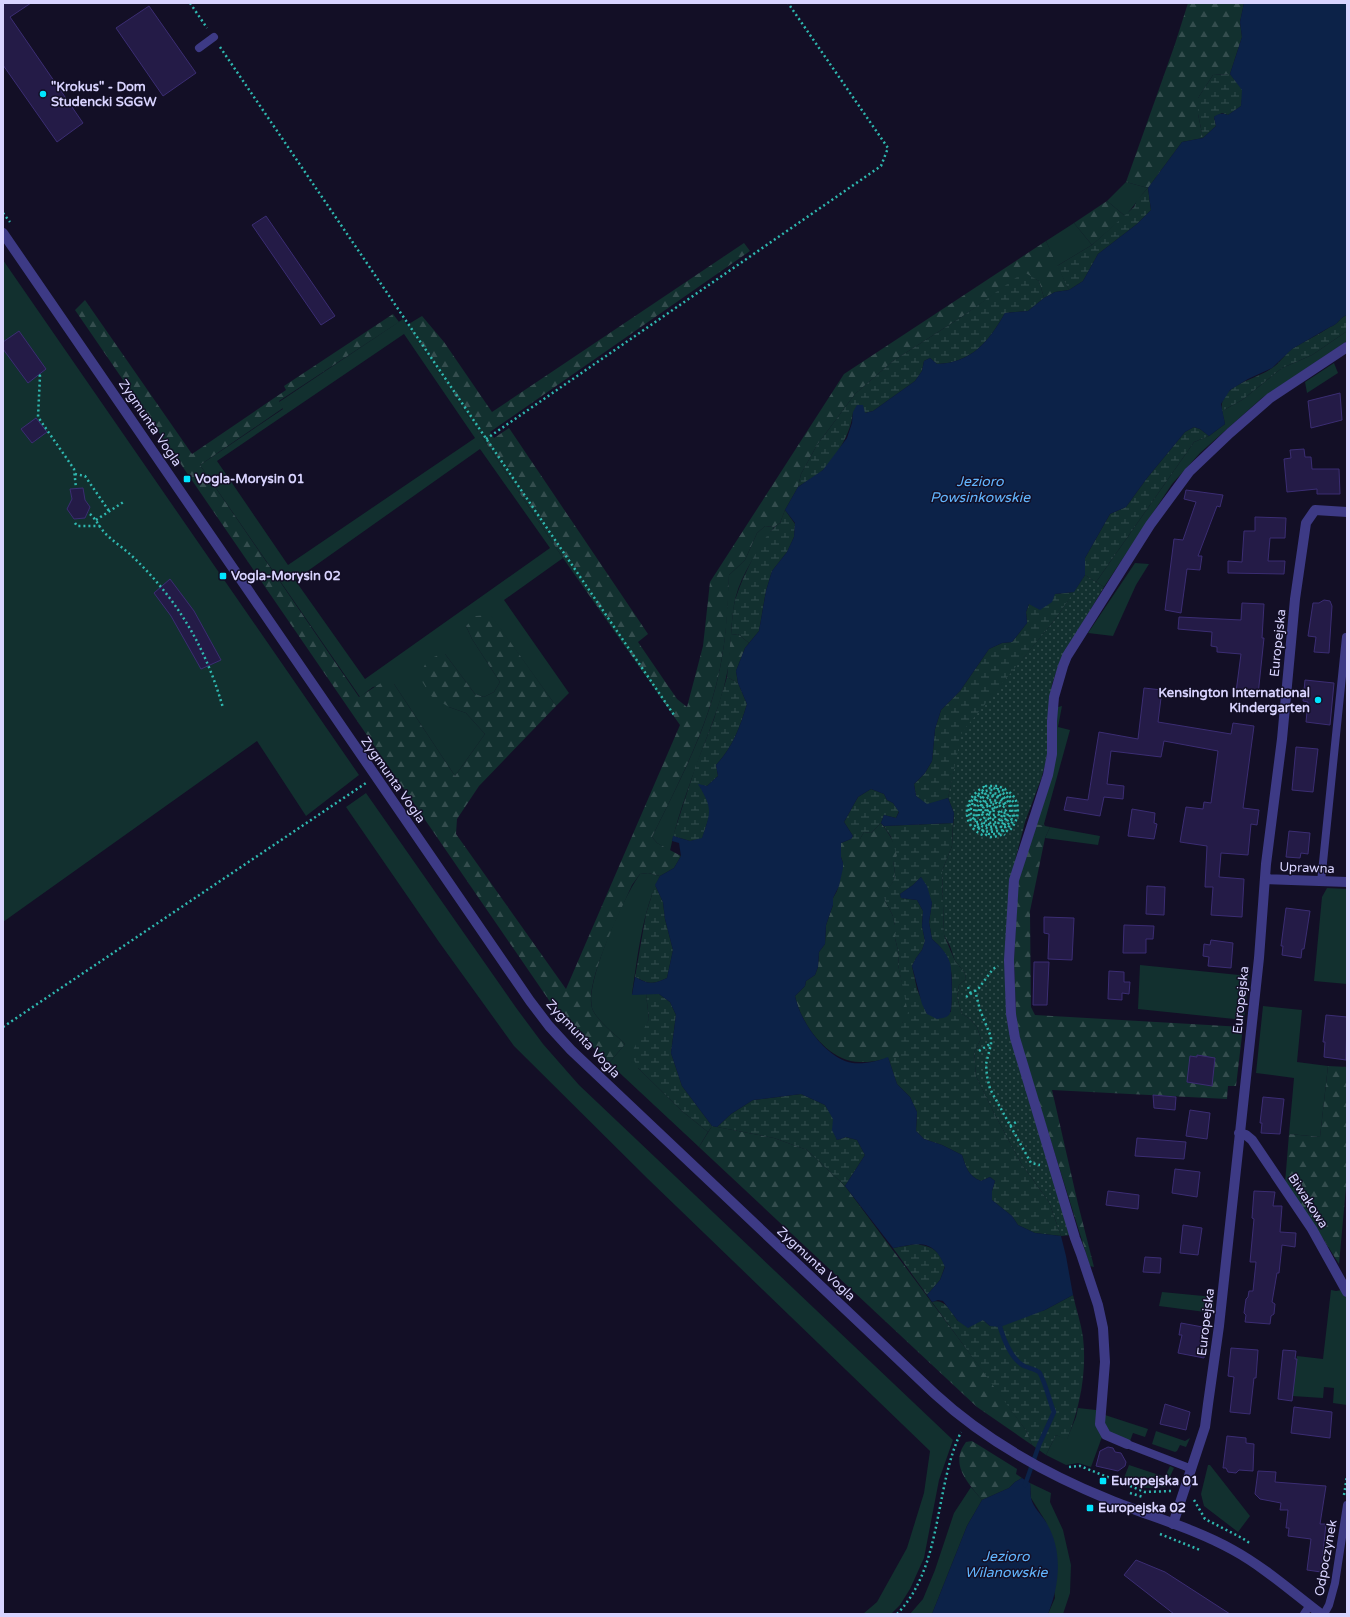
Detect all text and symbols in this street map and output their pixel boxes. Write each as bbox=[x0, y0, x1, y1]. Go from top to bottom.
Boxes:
place label: "Krokus" - Dom Studencki SGGW bbox=[51, 79, 157, 110]
marker: "Krokus" - Dom Studencki SGGW bbox=[38, 89, 48, 99]
street label: Zygmunta Vogla bbox=[115, 376, 185, 470]
place label: Vogla-Morysin 01 bbox=[195, 471, 305, 487]
water label: Jezioro Powsinkowskie bbox=[930, 473, 1031, 506]
marker: Vogla-Morysin 01 bbox=[182, 474, 192, 484]
place label: Vogla-Morysin 02 bbox=[231, 568, 341, 584]
marker: Vogla-Morysin 02 bbox=[218, 571, 228, 581]
street label: Europejska bbox=[1266, 608, 1290, 678]
place label: Kensington International Kindergarten bbox=[1158, 685, 1310, 716]
marker: Kensington International Kindergarten bbox=[1313, 695, 1323, 705]
street label: Zygmunta Vogla bbox=[357, 734, 429, 826]
street label: Uprawna bbox=[1279, 859, 1335, 877]
street label: Europejska bbox=[1229, 965, 1253, 1035]
street label: Zygmunta Vogla bbox=[543, 996, 623, 1082]
street label: Biwakowa bbox=[1284, 1171, 1332, 1231]
street label: Zygmunta Vogla bbox=[773, 1224, 859, 1304]
street label: Europejska bbox=[1194, 1287, 1218, 1357]
place label: Europejska 01 bbox=[1111, 1473, 1199, 1489]
marker: Europejska 01 bbox=[1098, 1476, 1108, 1486]
place label: Europejska 02 bbox=[1098, 1500, 1186, 1516]
marker: Europejska 02 bbox=[1085, 1503, 1095, 1513]
street label: Odpoczynek bbox=[1311, 1519, 1341, 1597]
water label: Jezioro Wilanowskie bbox=[965, 1548, 1048, 1581]

